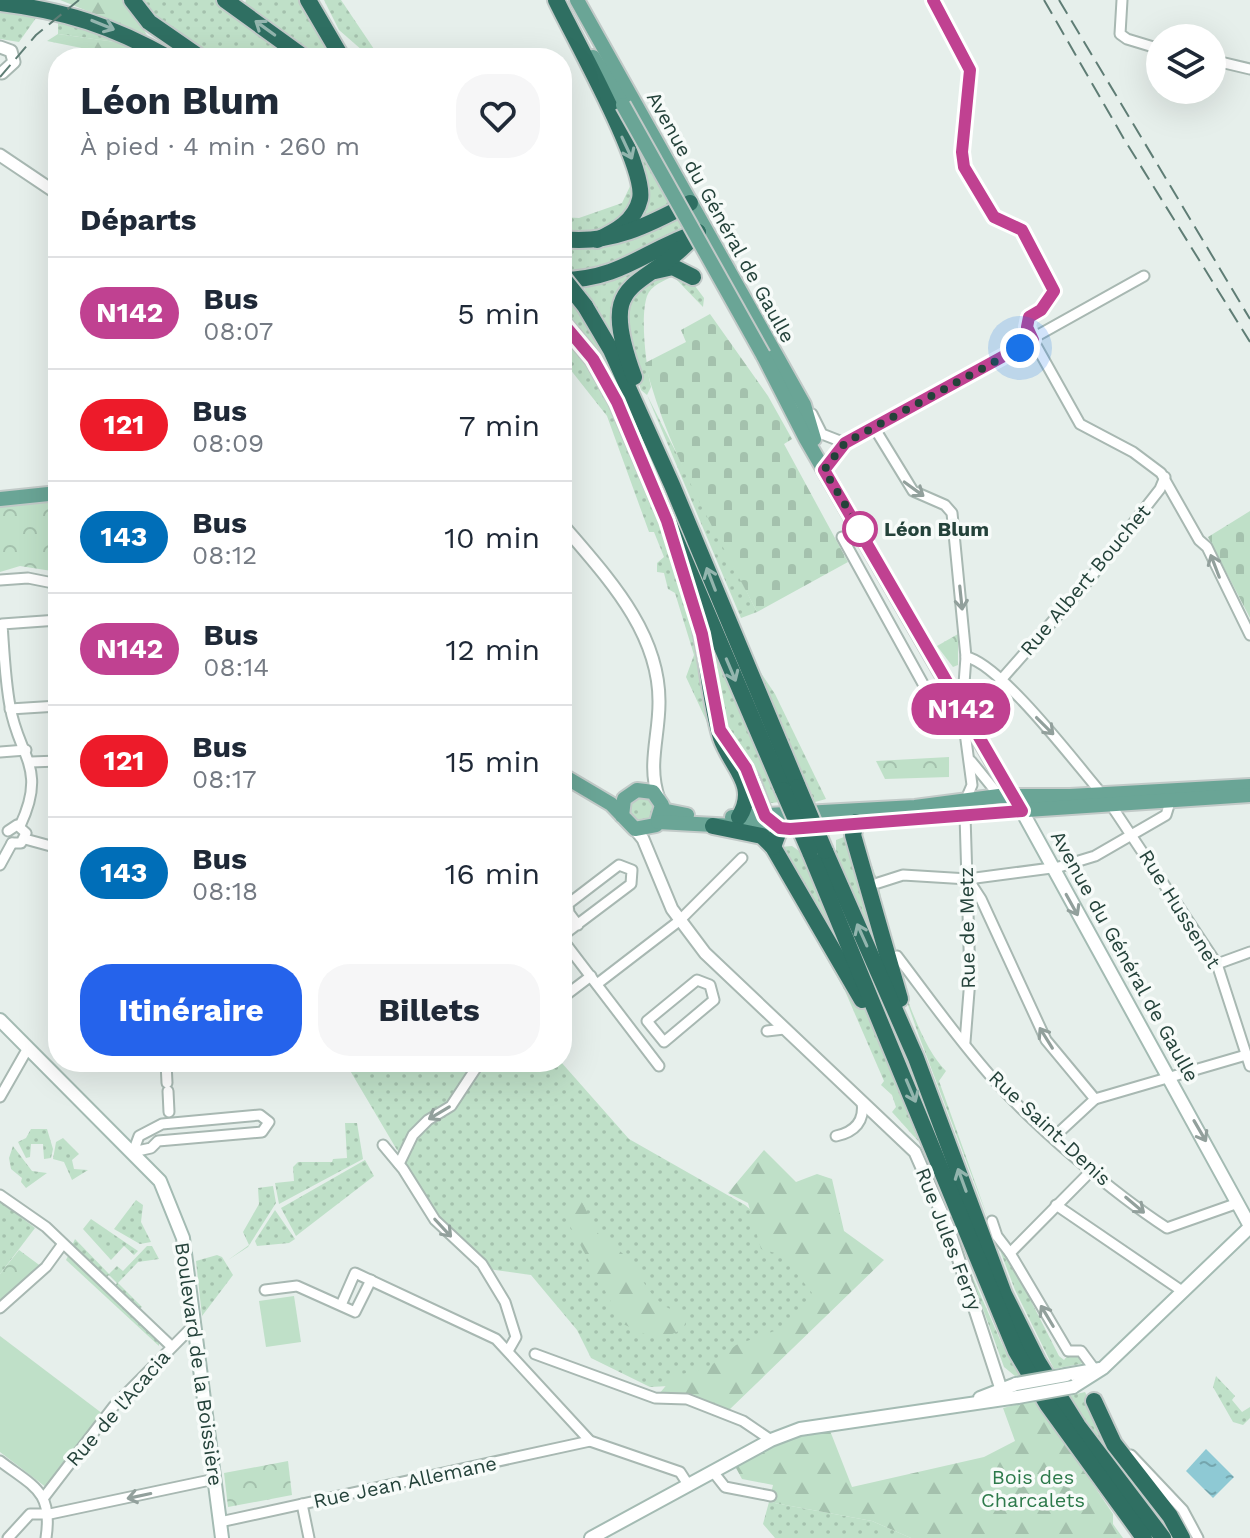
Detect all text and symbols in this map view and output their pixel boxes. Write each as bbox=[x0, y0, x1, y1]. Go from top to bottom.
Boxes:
one-way arrow bbox=[90, 19, 115, 34]
one-way arrow bbox=[255, 20, 277, 37]
map controls bbox=[1146, 24, 1226, 104]
button: layers bbox=[1146, 24, 1226, 104]
button: heart bbox=[456, 74, 540, 158]
text: Léon Blum bbox=[80, 79, 280, 123]
street label: Avenue du Général de Gaulle bbox=[642, 87, 800, 347]
text: À pied · 4 min · 260 m bbox=[80, 131, 360, 161]
one-way arrow bbox=[621, 136, 636, 160]
text: Départs bbox=[80, 202, 197, 237]
text: Bus bbox=[203, 281, 258, 316]
text: N142 bbox=[96, 296, 163, 329]
text: 5 min bbox=[457, 296, 540, 331]
text: 08:07 bbox=[203, 316, 273, 346]
your location bbox=[1000, 328, 1040, 368]
text: Bus bbox=[192, 393, 247, 428]
text: 121 bbox=[104, 408, 144, 441]
text: 7 min bbox=[459, 408, 540, 443]
text: 08:09 bbox=[192, 428, 264, 458]
one-way arrow bbox=[903, 480, 924, 497]
street label: Rue Albert Bouchet bbox=[1015, 499, 1156, 660]
text: Bus bbox=[192, 505, 247, 540]
marker: Léon Blum bbox=[843, 512, 877, 546]
place label: Léon Blum bbox=[884, 517, 989, 541]
text: 143 bbox=[101, 520, 147, 553]
text: 10 min bbox=[444, 520, 540, 555]
text: 08:12 bbox=[192, 540, 257, 570]
one-way arrow bbox=[1207, 554, 1221, 578]
one-way arrow bbox=[703, 567, 717, 592]
one-way arrow bbox=[954, 584, 969, 611]
text: Bus bbox=[203, 617, 258, 652]
text: N142 bbox=[96, 632, 163, 665]
text: 12 min bbox=[445, 632, 540, 667]
text: 08:14 bbox=[203, 652, 269, 682]
one-way arrow bbox=[724, 658, 739, 682]
line badge: N142 bbox=[905, 683, 1017, 735]
text: N142 bbox=[927, 692, 995, 725]
one-way arrow bbox=[1035, 716, 1054, 736]
text: Bus bbox=[192, 729, 247, 764]
text: 121 bbox=[104, 744, 144, 777]
text: 15 min bbox=[445, 744, 540, 779]
text: 08:17 bbox=[192, 764, 257, 794]
street label: Avenue du Général de Gaulle bbox=[1046, 826, 1204, 1086]
text: Bus bbox=[192, 841, 247, 876]
street label: Rue Hussenet bbox=[1134, 845, 1226, 973]
text: 143 bbox=[101, 856, 147, 889]
text: 16 min bbox=[445, 856, 540, 891]
street label: Rue de Metz bbox=[954, 867, 980, 989]
text: 08:18 bbox=[192, 876, 258, 906]
one-way arrow bbox=[1064, 893, 1080, 916]
one-way arrow bbox=[854, 924, 869, 948]
button: Itinéraire bbox=[80, 964, 302, 1056]
button: Billets bbox=[318, 964, 540, 1056]
one-way arrow bbox=[1038, 1027, 1054, 1050]
street label: Rue Saint-Denis bbox=[984, 1065, 1116, 1191]
one-way arrow bbox=[904, 1078, 919, 1103]
one-way arrow bbox=[428, 1105, 451, 1121]
one-way arrow bbox=[1192, 1119, 1208, 1142]
street label: Rue Jules Ferry bbox=[911, 1164, 988, 1314]
one-way arrow bbox=[954, 1168, 968, 1193]
one-way arrow bbox=[1124, 1196, 1145, 1214]
one-way arrow bbox=[433, 1218, 452, 1238]
street label: Boulevard de la Boissière bbox=[170, 1241, 228, 1487]
one-way arrow bbox=[1039, 1305, 1055, 1328]
street label: Rue de l'Acacia bbox=[61, 1345, 175, 1471]
street label: Rue Jean Allemane bbox=[311, 1451, 499, 1513]
park label: Bois des Charcalets bbox=[981, 1465, 1085, 1512]
one-way arrow bbox=[127, 1489, 152, 1504]

